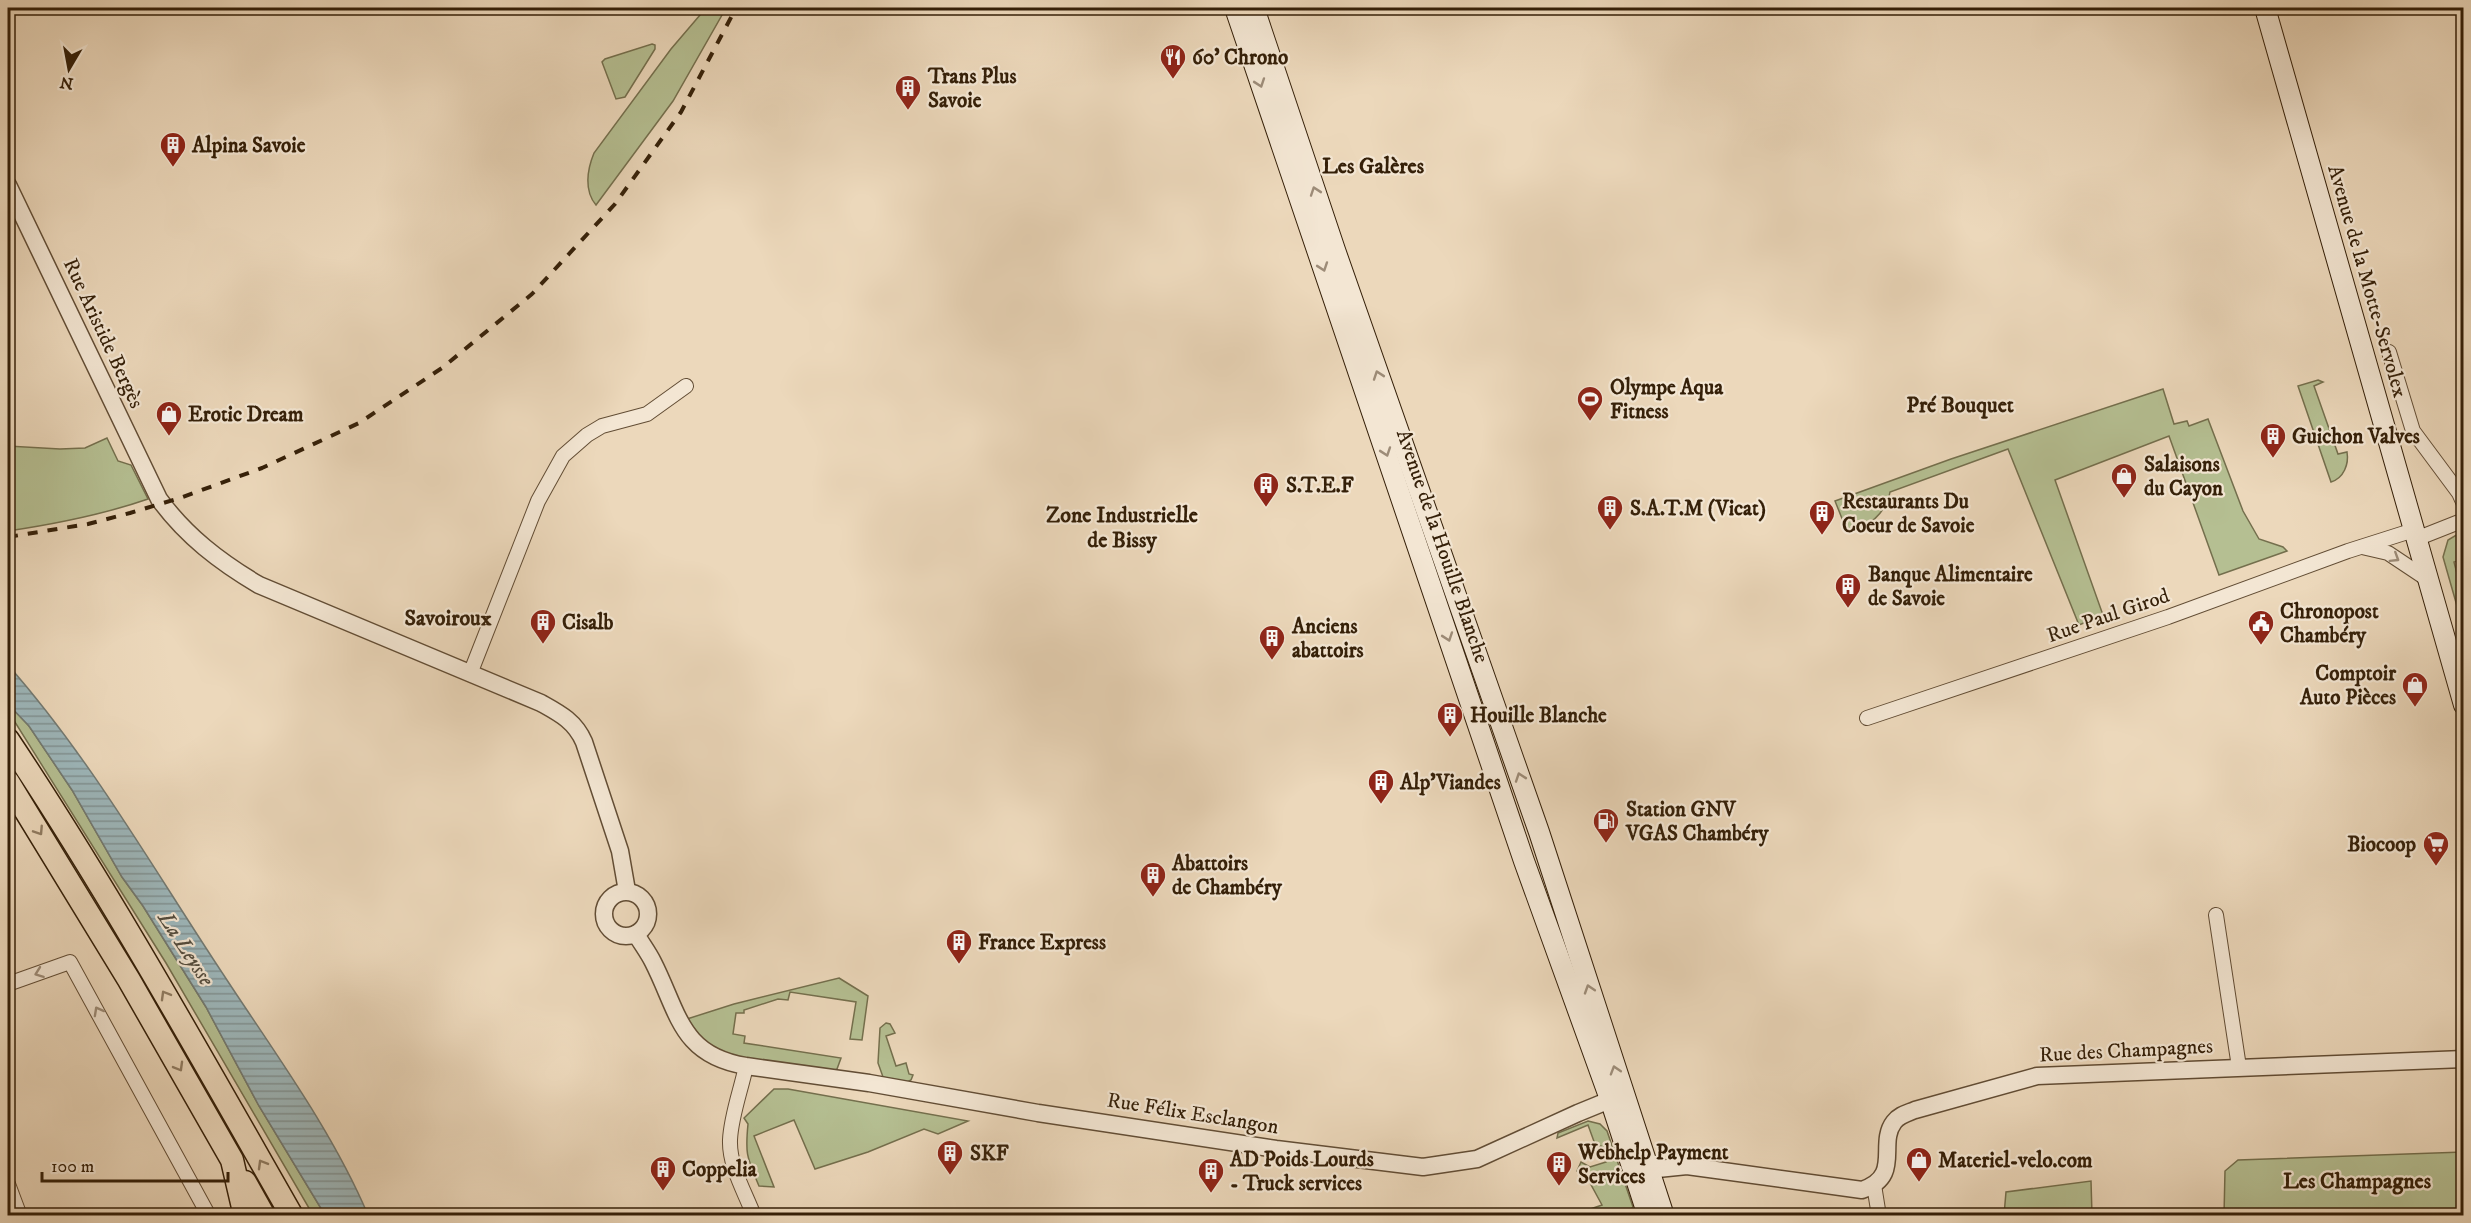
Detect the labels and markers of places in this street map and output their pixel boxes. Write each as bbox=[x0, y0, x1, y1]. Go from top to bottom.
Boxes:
restaurant icon: 60' Chrono bbox=[1158, 42, 1188, 80]
place label: 60' Chrono bbox=[1192, 45, 1288, 71]
place label: Trans Plus Savoie bbox=[927, 64, 1016, 114]
building icon: Trans Plus Savoie bbox=[893, 73, 923, 111]
building icon: Alpina Savoie bbox=[158, 130, 188, 168]
place label: Alpina Savoie bbox=[191, 133, 306, 159]
place label: Olympe Aqua Fitness bbox=[1610, 375, 1724, 425]
sports icon: Olympe Aqua Fitness bbox=[1575, 384, 1605, 422]
shop icon: Erotic Dream bbox=[154, 399, 184, 437]
place label: Erotic Dream bbox=[188, 402, 304, 428]
building icon: Guichon Valves bbox=[2258, 421, 2288, 459]
place label: Guichon Valves bbox=[2292, 424, 2420, 450]
place label: Salaisons du Cayon bbox=[2144, 452, 2224, 502]
shop icon: Salaisons du Cayon bbox=[2109, 461, 2139, 499]
building icon: S.T.E.F bbox=[1251, 470, 1281, 508]
place label: S.T.E.F bbox=[1286, 473, 1354, 499]
place label: Restaurants Du Coeur de Savoie bbox=[1842, 489, 1975, 539]
building icon: S.A.T.M (Vicat) bbox=[1595, 493, 1625, 531]
place label: S.A.T.M (Vicat) bbox=[1630, 496, 1766, 522]
building icon: Restaurants Du Coeur de Savoie bbox=[1807, 498, 1837, 536]
place label: Banque Alimentaire de Savoie bbox=[1868, 562, 2033, 612]
building icon: Banque Alimentaire de Savoie bbox=[1833, 571, 1863, 609]
place label: Chronopost Chambéry bbox=[2280, 599, 2379, 649]
building icon: Cisalb bbox=[528, 607, 558, 645]
public building icon: Chronopost Chambéry bbox=[2246, 608, 2276, 646]
place label: Cisalb bbox=[562, 610, 614, 636]
place label: Anciens abattoirs bbox=[1291, 614, 1364, 664]
building icon: Anciens abattoirs bbox=[1257, 623, 1287, 661]
place label: Comptoir Auto Pièces bbox=[2299, 661, 2397, 711]
shop icon: Comptoir Auto Pièces bbox=[2400, 670, 2430, 708]
building icon: Houille Blanche bbox=[1435, 700, 1465, 738]
place label: Houille Blanche bbox=[1470, 703, 1607, 729]
building icon: Alp'Viandes bbox=[1366, 767, 1396, 805]
place label: Alp'Viandes bbox=[1399, 770, 1501, 796]
place label: Station GNV VGAS Chambéry bbox=[1625, 797, 1769, 847]
fuel station icon: Station GNV VGAS Chambéry bbox=[1591, 806, 1621, 844]
supermarket icon: Biocoop bbox=[2421, 829, 2451, 867]
place label: Biocoop bbox=[2347, 832, 2416, 858]
place label: Abattoirs de Chambéry bbox=[1171, 851, 1283, 901]
building icon: Abattoirs de Chambéry bbox=[1138, 860, 1168, 898]
building icon: France Express bbox=[944, 927, 974, 965]
place label: France Express bbox=[978, 930, 1106, 956]
building icon: SKF bbox=[935, 1138, 965, 1176]
place label: Webhelp Payment Services bbox=[1577, 1140, 1729, 1190]
place label: SKF bbox=[970, 1141, 1009, 1167]
shop icon: Materiel-velo.com bbox=[1904, 1145, 1934, 1183]
place label: AD Poids Lourds - Truck services bbox=[1229, 1147, 1374, 1197]
place label: Materiel-velo.com bbox=[1938, 1148, 2093, 1174]
building icon: Webhelp Payment Services bbox=[1544, 1149, 1574, 1187]
building icon: Coppelia bbox=[648, 1154, 678, 1192]
building icon: AD Poids Lourds - Truck services bbox=[1196, 1156, 1226, 1194]
place label: Coppelia bbox=[682, 1157, 758, 1183]

